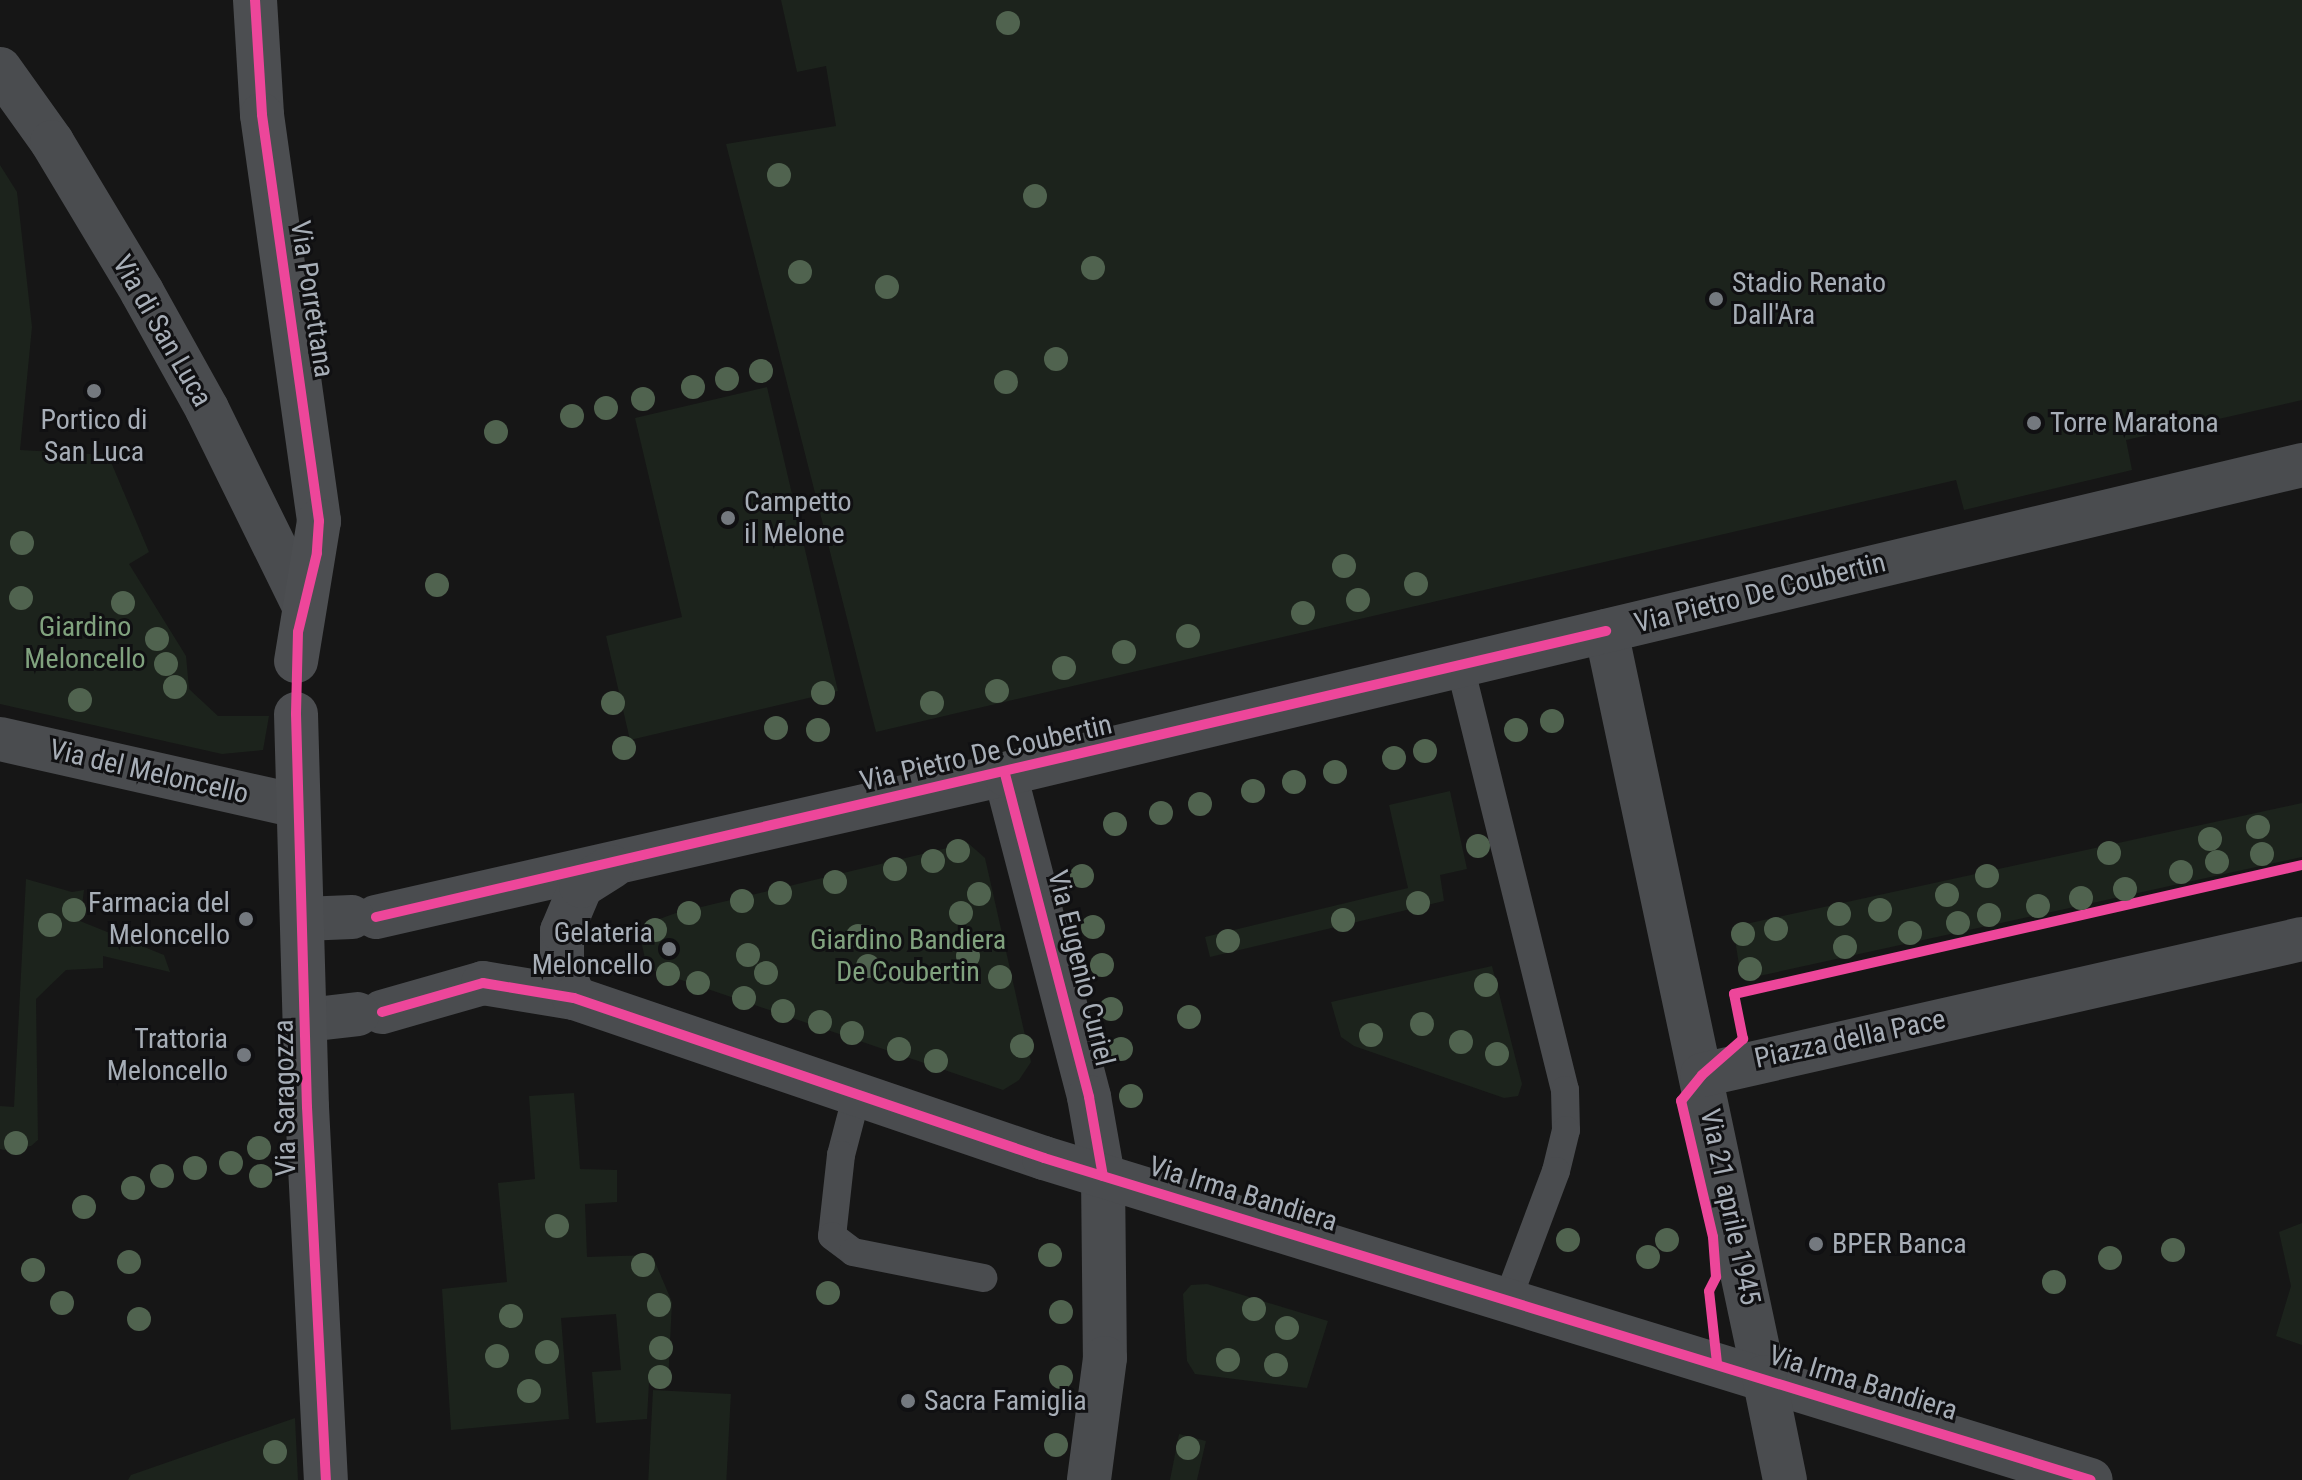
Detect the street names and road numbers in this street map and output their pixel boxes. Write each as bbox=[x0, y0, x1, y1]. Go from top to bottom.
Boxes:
street label: Via Porrettana bbox=[283, 218, 341, 380]
street label: Via di San Luca bbox=[105, 249, 219, 413]
street label: Via Pietro De Coubertin bbox=[1631, 546, 1889, 640]
street label: Via Pietro De Coubertin bbox=[857, 708, 1115, 798]
street label: Via del Meloncello bbox=[46, 733, 252, 811]
street label: Via Eugenio Curiel bbox=[1040, 867, 1122, 1069]
street label: Piazza della Pace bbox=[1751, 1002, 1949, 1076]
street label: Via Saragozza bbox=[267, 1019, 303, 1177]
street label: Via 21 aprile 1945 bbox=[1693, 1106, 1767, 1308]
street label: Via Irma Bandiera bbox=[1145, 1149, 1341, 1239]
street label: Via Irma Bandiera bbox=[1765, 1338, 1961, 1428]

